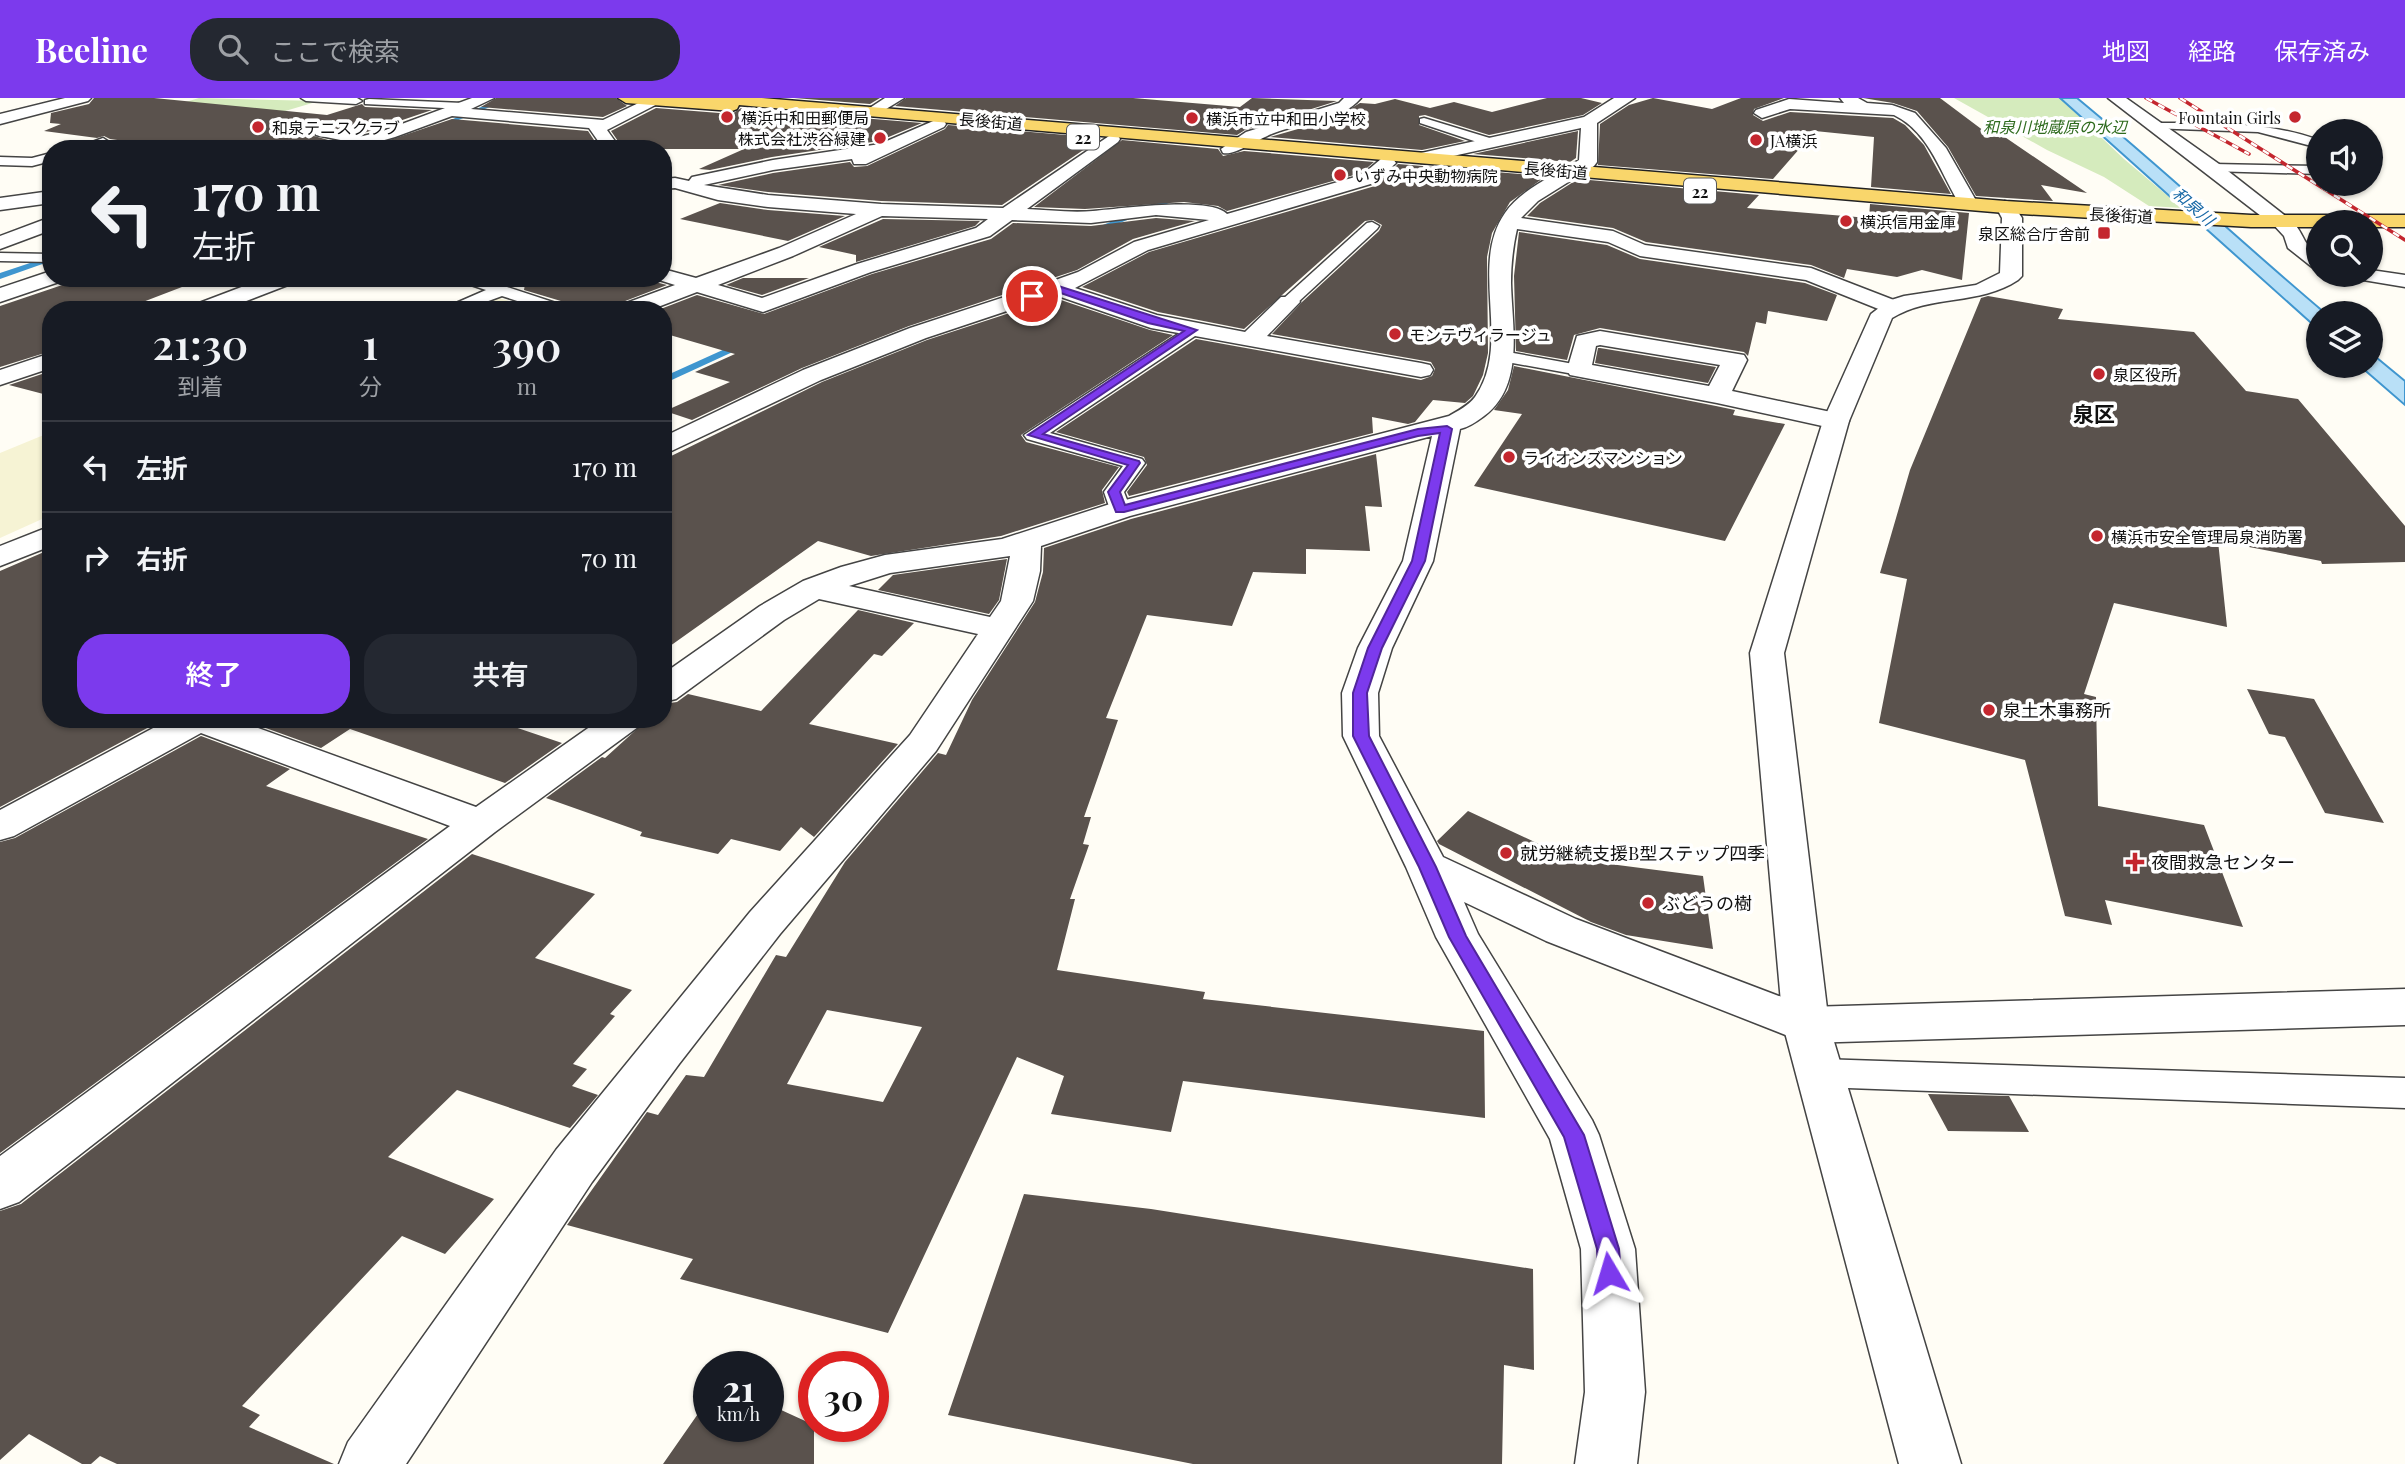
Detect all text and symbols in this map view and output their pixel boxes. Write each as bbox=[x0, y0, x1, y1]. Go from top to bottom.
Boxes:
search box bbox=[190, 18, 680, 81]
text: Beeline bbox=[35, 27, 148, 71]
icon: search bbox=[214, 30, 252, 68]
text: ここで検索 bbox=[270, 33, 400, 68]
text: 地図 bbox=[2102, 34, 2150, 66]
text: 経路 bbox=[2188, 34, 2236, 66]
text: 保存済み bbox=[2274, 34, 2370, 66]
place label: 横浜中和田郵便局 bbox=[741, 107, 869, 128]
place label: Fountain Girls bbox=[2178, 107, 2281, 128]
street label: 長後街道 bbox=[958, 108, 1024, 134]
place label: 横浜市立中和田小学校 bbox=[1206, 108, 1366, 129]
marker: 横浜中和田郵便局 bbox=[719, 109, 735, 125]
marker: Fountain Girls bbox=[2287, 109, 2303, 125]
marker: 横浜市立中和田小学校 bbox=[1184, 110, 1200, 126]
park label: 和泉川地蔵原の水辺 bbox=[1983, 116, 2129, 137]
place label: 和泉テニスクラブ bbox=[272, 117, 400, 138]
marker: 和泉テニスクラブ bbox=[250, 119, 266, 135]
map controls bbox=[2306, 119, 2383, 378]
button: sound bbox=[2306, 119, 2383, 196]
road number: 22 bbox=[1067, 124, 1099, 150]
place label: 株式会社渋谷緑建 bbox=[738, 128, 866, 149]
marker: 株式会社渋谷緑建 bbox=[872, 130, 888, 146]
place label: JA横浜 bbox=[1769, 130, 1817, 151]
marker: JA横浜 bbox=[1748, 132, 1764, 148]
street label: 長後街道 bbox=[1523, 157, 1589, 183]
text: 170 m bbox=[192, 158, 320, 223]
place label: いずみ中央動物病院 bbox=[1354, 165, 1498, 186]
marker: いずみ中央動物病院 bbox=[1332, 167, 1348, 183]
icon: left bbox=[77, 168, 168, 259]
road number: 22 bbox=[1684, 178, 1716, 204]
water label: 和泉川 bbox=[2169, 182, 2221, 231]
street label: 長後街道 bbox=[2088, 203, 2154, 227]
button: search bbox=[2306, 210, 2383, 287]
place label: 横浜信用金庫 bbox=[1860, 211, 1956, 232]
marker: 横浜信用金庫 bbox=[1838, 213, 1854, 229]
text: 左折 bbox=[192, 223, 256, 266]
place label: 泉区総合庁舎前 bbox=[1978, 223, 2090, 244]
marker: 泉区総合庁舎前 bbox=[2096, 225, 2112, 241]
pin bbox=[1002, 266, 1062, 326]
icon: arrive bbox=[1013, 277, 1051, 315]
button: layers bbox=[2306, 301, 2383, 378]
text: 21:30 bbox=[153, 315, 248, 371]
text: 1 bbox=[362, 315, 378, 371]
text: 390 bbox=[492, 317, 561, 373]
place label: モンテヴィラージュ bbox=[1409, 324, 1552, 345]
marker: モンテヴィラージュ bbox=[1387, 326, 1403, 342]
place label: 泉区役所 bbox=[2113, 364, 2177, 385]
marker: 泉区役所 bbox=[2091, 366, 2107, 382]
text: 到着 bbox=[177, 370, 223, 401]
text: 分 bbox=[359, 370, 382, 401]
text: m bbox=[517, 370, 537, 401]
district label: 泉区 bbox=[2073, 399, 2115, 427]
place label: ライオンズマンション bbox=[1523, 447, 1683, 468]
icon: left bbox=[77, 448, 115, 486]
text: 170 m bbox=[572, 449, 637, 484]
marker: ライオンズマンション bbox=[1501, 449, 1517, 465]
text: 左折 bbox=[136, 450, 188, 485]
place label: 横浜市安全管理局泉消防署 bbox=[2111, 526, 2303, 547]
marker: 横浜市安全管理局泉消防署 bbox=[2089, 528, 2105, 544]
icon: right bbox=[77, 539, 115, 577]
text: 70 m bbox=[581, 540, 637, 575]
text: 右折 bbox=[136, 541, 188, 576]
button: 終了 bbox=[77, 634, 350, 714]
button: 共有 bbox=[364, 634, 637, 714]
place label: 泉土木事務所 bbox=[2003, 698, 2111, 722]
marker: 泉土木事務所 bbox=[1981, 702, 1997, 718]
place label: 就労継続支援B型ステップ四季 bbox=[1520, 841, 1765, 865]
marker: 就労継続支援B型ステップ四季 bbox=[1498, 845, 1514, 861]
place label: 夜間救急センター bbox=[2151, 850, 2295, 874]
marker: 夜間救急センター bbox=[2125, 852, 2145, 872]
place label: ぶどうの樹 bbox=[1662, 891, 1752, 915]
marker: ぶどうの樹 bbox=[1640, 895, 1656, 911]
position arrow bbox=[1572, 1236, 1646, 1310]
speed limit sign: 30 bbox=[798, 1351, 889, 1442]
text: 21 bbox=[723, 1364, 754, 1411]
text: km/h bbox=[717, 1402, 760, 1426]

